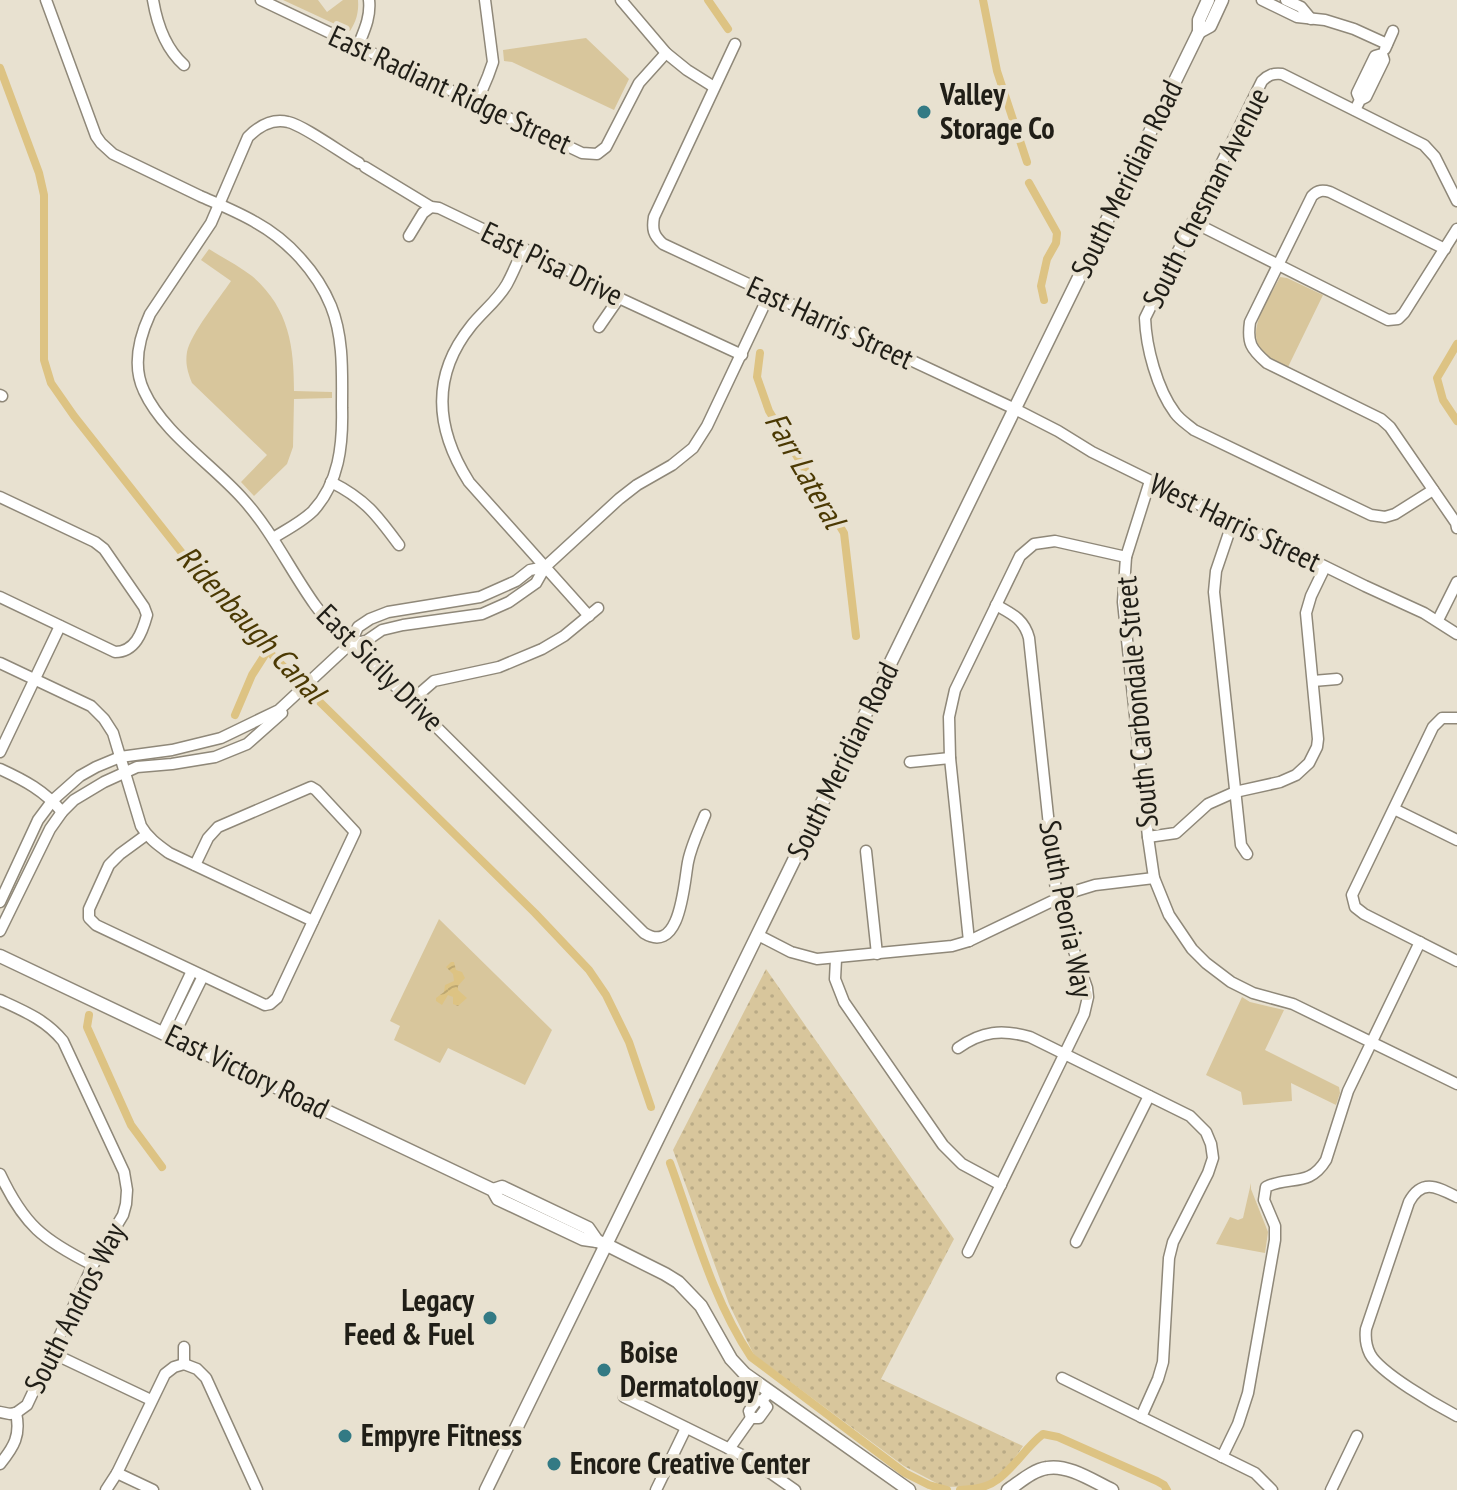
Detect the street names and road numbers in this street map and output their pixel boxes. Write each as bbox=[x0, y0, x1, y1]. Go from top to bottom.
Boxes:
street label: East Radiant Ridge Street bbox=[323, 15, 579, 162]
street label: South Meridian Road bbox=[1061, 73, 1190, 284]
street label: South Chesman Avenue bbox=[1132, 81, 1277, 314]
street label: East Pisa Drive bbox=[475, 212, 630, 314]
street label: East Harris Street bbox=[741, 266, 921, 378]
street label: West Harris Street bbox=[1144, 463, 1328, 580]
street label: South Carbondale Street bbox=[1105, 574, 1166, 829]
street label: East Sicily Drive bbox=[309, 595, 453, 739]
street label: South Meridian Road bbox=[777, 655, 906, 866]
street label: South Peoria Way bbox=[1031, 817, 1104, 1001]
street label: East Victory Road bbox=[160, 1014, 336, 1127]
street label: South Andros Way bbox=[14, 1215, 134, 1399]

